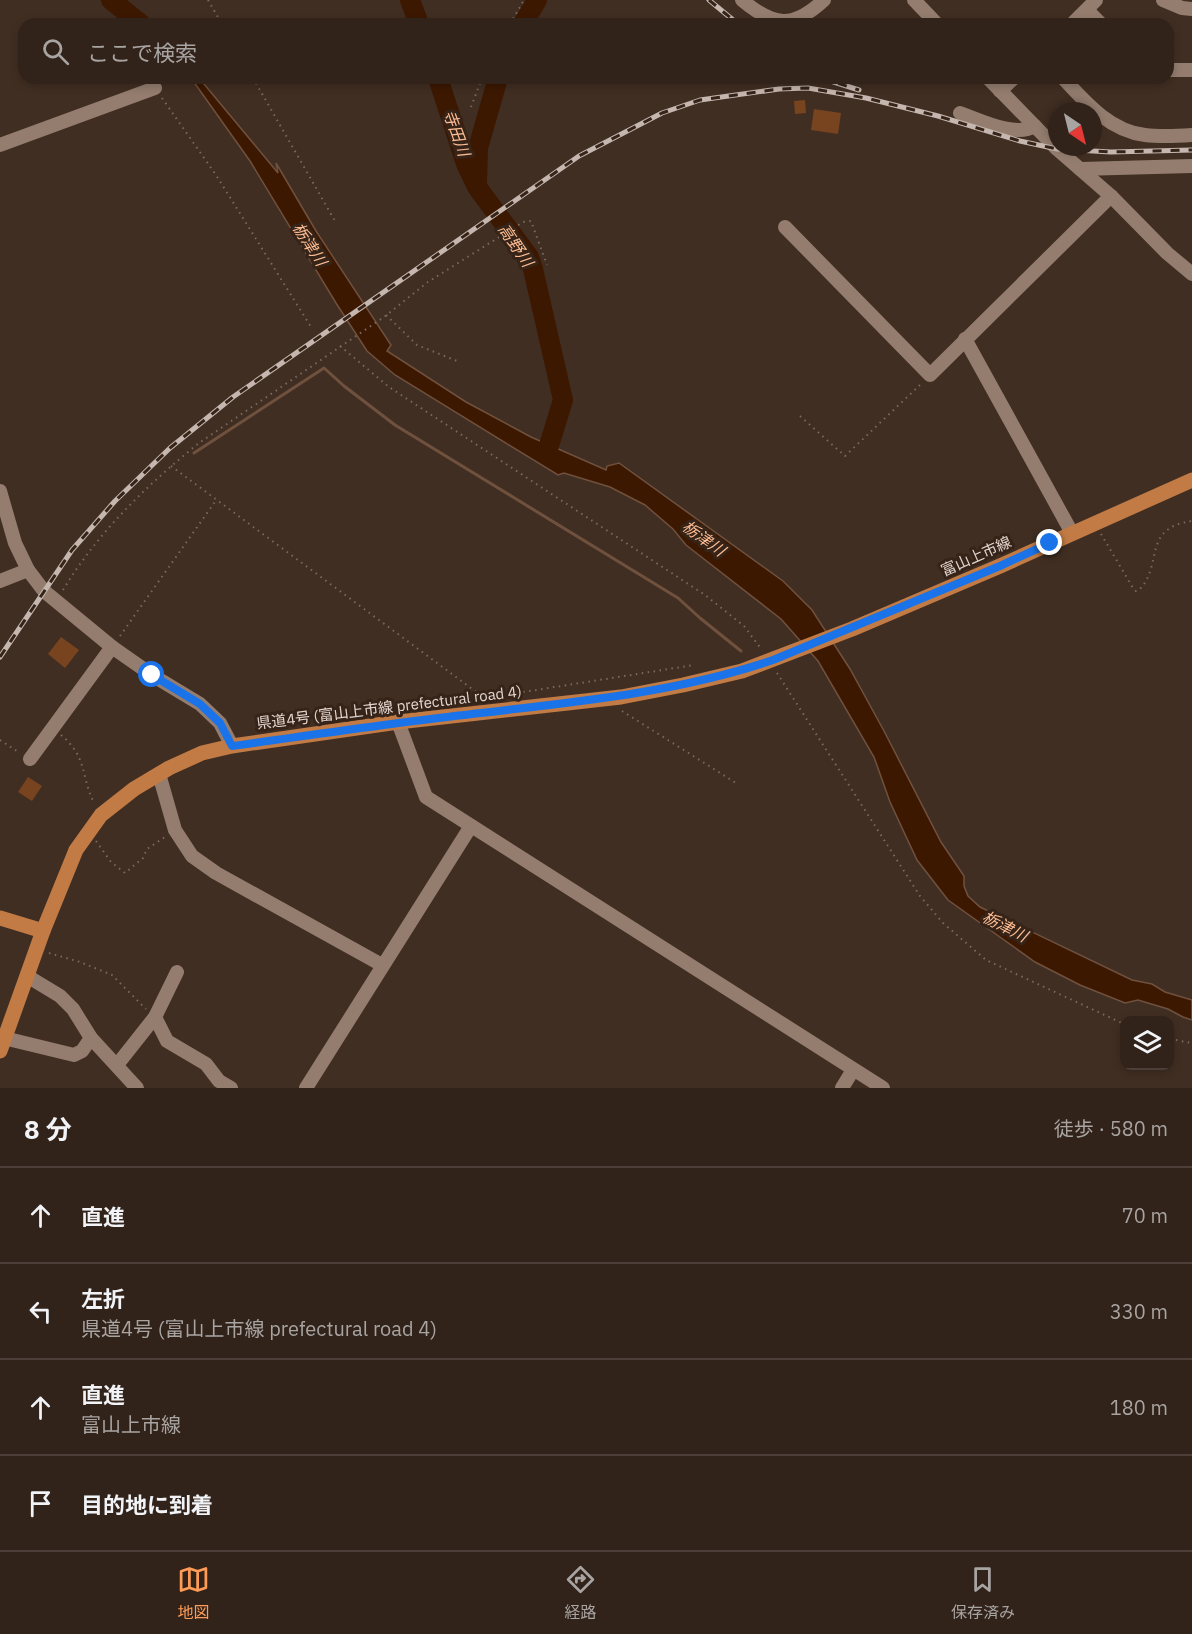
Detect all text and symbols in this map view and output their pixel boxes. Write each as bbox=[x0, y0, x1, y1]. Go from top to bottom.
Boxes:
search box bbox=[18, 18, 1174, 84]
icon: search bbox=[39, 35, 72, 68]
text: ここで検索 bbox=[87, 38, 197, 67]
north arrow bbox=[1048, 102, 1102, 156]
water label: 寺田川 bbox=[439, 107, 475, 161]
water label: 栃津川 bbox=[289, 218, 333, 271]
water label: 高野川 bbox=[494, 220, 539, 272]
water label: 栃津川 bbox=[679, 516, 731, 561]
route end bbox=[1036, 529, 1062, 555]
street label: 富山上市線 bbox=[938, 532, 1014, 580]
route start bbox=[138, 661, 164, 687]
street label: 県道4号 (富山上市線 prefectural road 4) bbox=[255, 681, 523, 733]
water label: 栃津川 bbox=[979, 906, 1033, 947]
map controls bbox=[1120, 1016, 1174, 1070]
button: layers bbox=[1120, 1016, 1174, 1070]
text: 8 分 bbox=[24, 1112, 72, 1146]
text: 徒歩 · 580 m bbox=[1054, 1115, 1168, 1142]
icon: ahead bbox=[24, 1199, 57, 1232]
text: 直進 bbox=[81, 1202, 125, 1231]
text: 70 m bbox=[1122, 1202, 1168, 1229]
text: 左折 bbox=[81, 1284, 125, 1313]
icon: left bbox=[24, 1295, 57, 1328]
text: 330 m bbox=[1110, 1298, 1168, 1325]
text: 県道4号 (富山上市線 prefectural road 4) bbox=[81, 1315, 437, 1342]
text: 直進 bbox=[81, 1380, 125, 1409]
icon: ahead bbox=[24, 1391, 57, 1424]
text: 180 m bbox=[1110, 1394, 1168, 1421]
text: 富山上市線 bbox=[81, 1411, 181, 1438]
icon: arrive bbox=[24, 1487, 57, 1520]
text: 目的地に到着 bbox=[81, 1490, 213, 1519]
tab: 地図 bbox=[177, 1563, 210, 1623]
tab: 経路 bbox=[564, 1563, 597, 1623]
tab: 保存済み bbox=[951, 1563, 1015, 1623]

